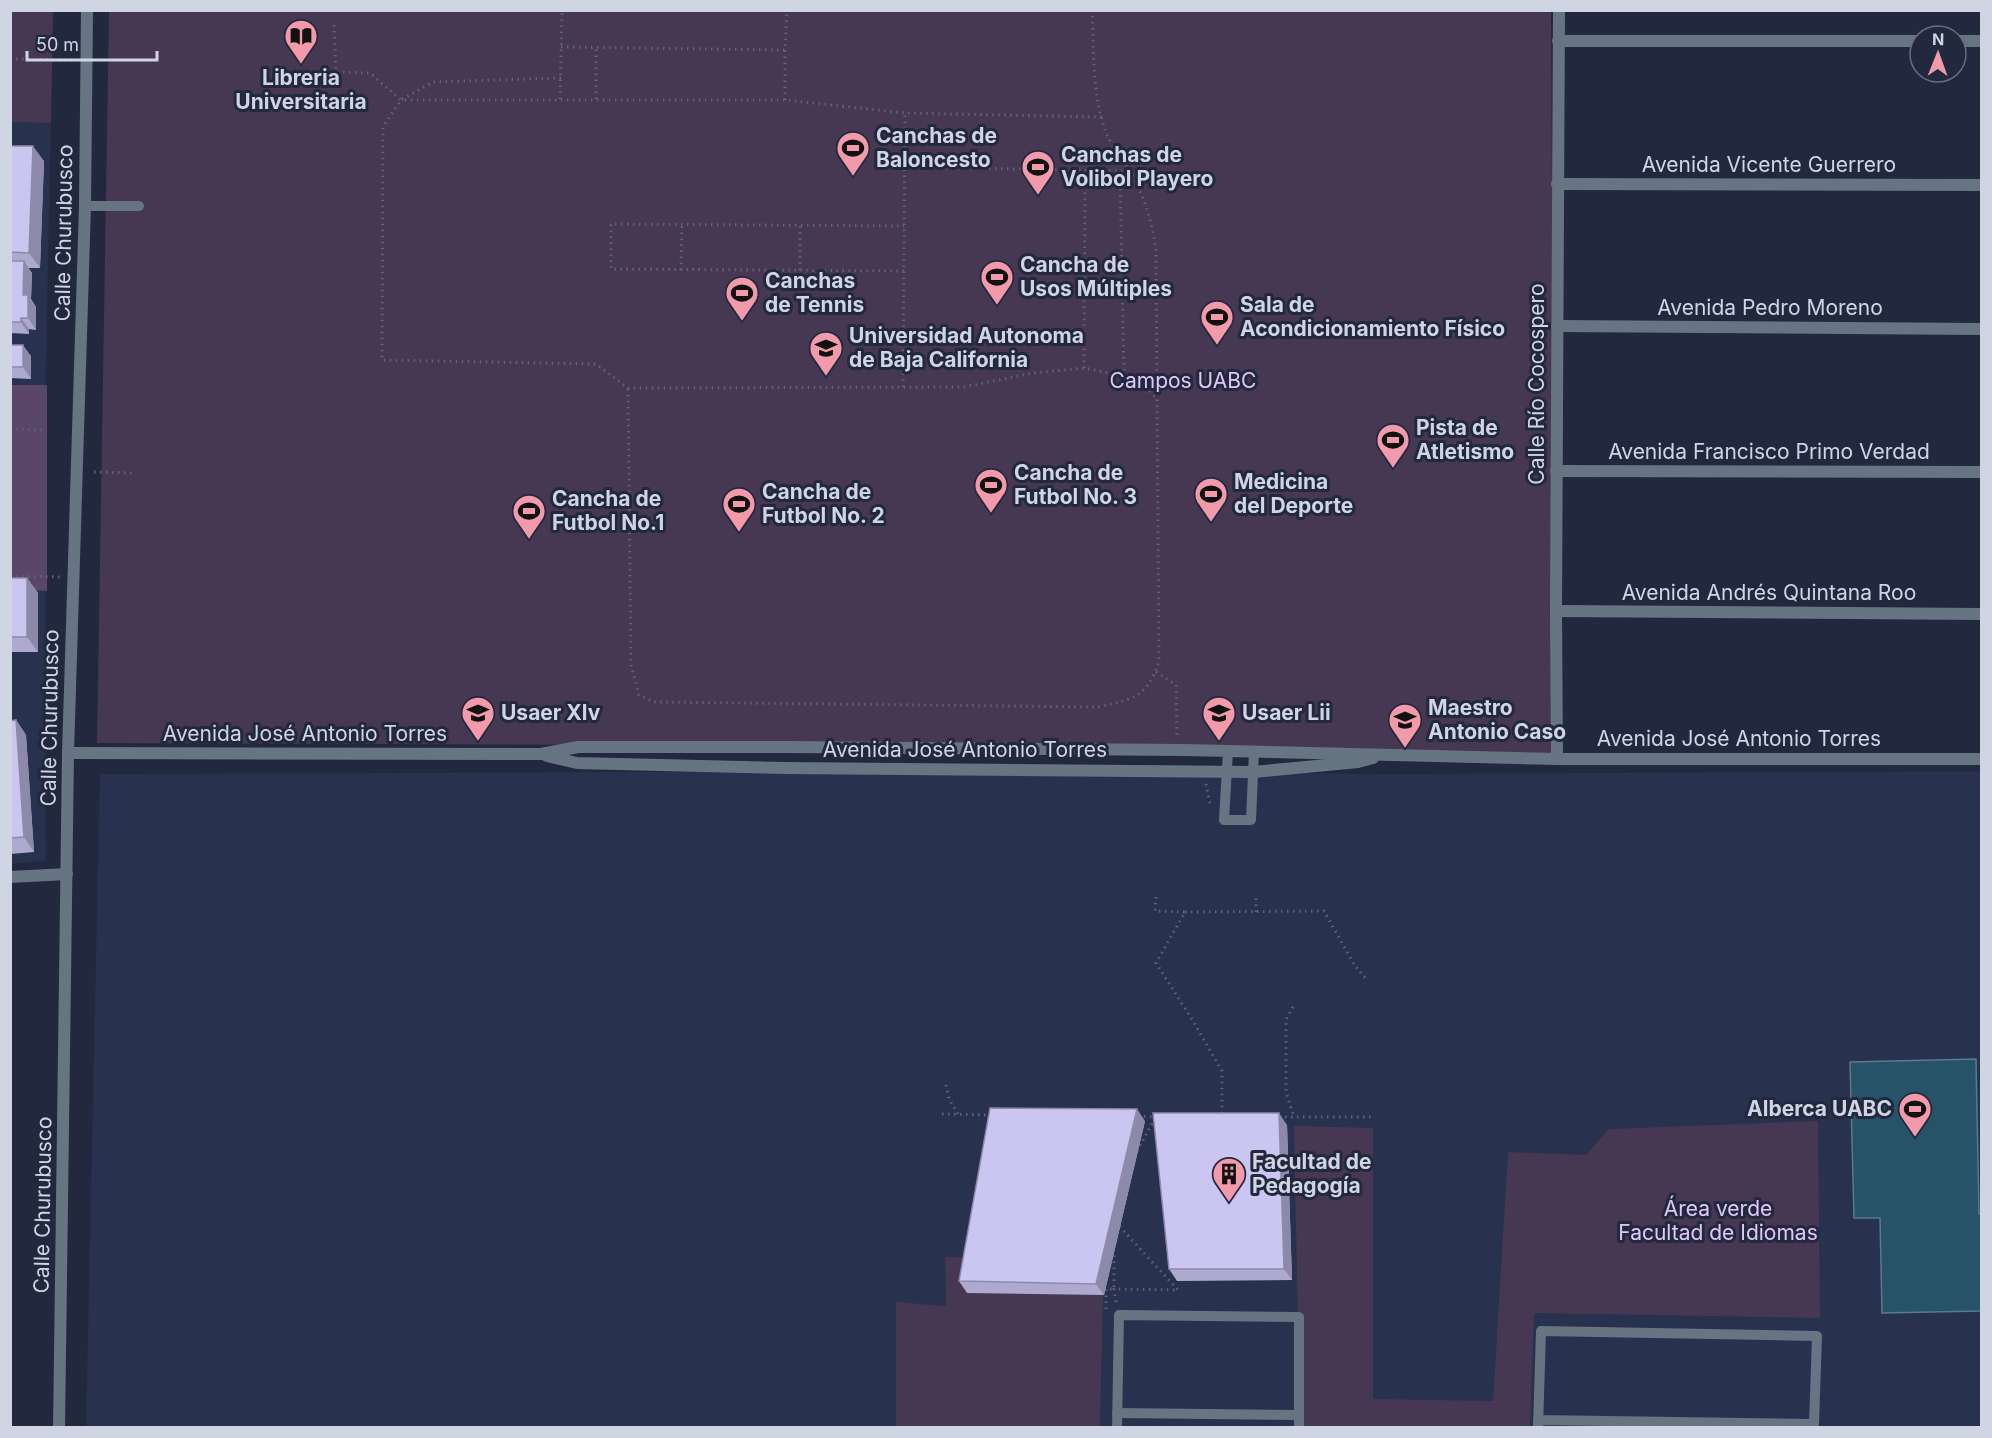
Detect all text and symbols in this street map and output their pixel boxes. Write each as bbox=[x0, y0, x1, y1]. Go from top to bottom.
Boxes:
library icon: Libreria Universitaria bbox=[283, 18, 319, 65]
scale bar bbox=[27, 24, 158, 62]
north arrow bbox=[1908, 24, 1968, 84]
text: N bbox=[1932, 29, 1945, 49]
text: 50 m bbox=[36, 34, 79, 55]
place label: Libreria Universitaria bbox=[235, 65, 367, 114]
place label: Canchas de Baloncesto bbox=[876, 123, 997, 172]
sports icon: Canchas de Baloncesto bbox=[835, 130, 871, 177]
place label: Canchas de Volibol Playero bbox=[1061, 142, 1213, 191]
street label: Calle Churubusco bbox=[49, 144, 78, 322]
sports icon: Canchas de Volibol Playero bbox=[1020, 149, 1056, 196]
street label: Avenida Vicente Guerrero bbox=[1642, 152, 1896, 177]
place label: Cancha de Usos Múltiples bbox=[1020, 252, 1172, 301]
sports icon: Cancha de Usos Múltiples bbox=[979, 259, 1015, 306]
place label: Canchas de Tennis bbox=[765, 268, 864, 317]
sports icon: Canchas de Tennis bbox=[724, 275, 760, 322]
street label: Calle Río Cocospero bbox=[1524, 283, 1549, 485]
place label: Sala de Acondicionamiento Físico bbox=[1240, 292, 1505, 341]
street label: Avenida Pedro Moreno bbox=[1657, 295, 1883, 320]
sports icon: Sala de Acondicionamiento Físico bbox=[1199, 299, 1235, 346]
place label: Universidad Autonoma de Baja California bbox=[849, 323, 1084, 372]
school or university icon: Universidad Autonoma de Baja California bbox=[808, 330, 844, 377]
park label: Campos UABC bbox=[1110, 368, 1256, 393]
place label: Pista de Atletismo bbox=[1416, 415, 1514, 464]
sports icon: Pista de Atletismo bbox=[1375, 422, 1411, 469]
street label: Avenida Francisco Primo Verdad bbox=[1608, 439, 1930, 464]
place label: Cancha de Futbol No. 3 bbox=[1014, 460, 1137, 509]
sports icon: Cancha de Futbol No. 3 bbox=[973, 467, 1009, 514]
place label: Medicina del Deporte bbox=[1234, 469, 1353, 518]
sports icon: Medicina del Deporte bbox=[1193, 476, 1229, 523]
place label: Cancha de Futbol No. 2 bbox=[762, 479, 885, 528]
place label: Cancha de Futbol No.1 bbox=[552, 486, 664, 535]
sports icon: Cancha de Futbol No. 2 bbox=[721, 486, 757, 533]
sports icon: Cancha de Futbol No.1 bbox=[511, 493, 547, 540]
street label: Avenida Andrés Quintana Roo bbox=[1622, 580, 1916, 605]
street label: Calle Churubusco bbox=[35, 629, 64, 807]
school or university icon: Usaer Xlv bbox=[460, 695, 496, 742]
school or university icon: Usaer Lii bbox=[1201, 695, 1237, 742]
place label: Maestro Antonio Caso bbox=[1428, 695, 1566, 744]
place label: Usaer Xlv bbox=[501, 700, 601, 725]
place label: Usaer Lii bbox=[1242, 700, 1331, 725]
school or university icon: Maestro Antonio Caso bbox=[1387, 702, 1423, 749]
street label: Avenida José Antonio Torres bbox=[163, 721, 447, 746]
street label: Avenida José Antonio Torres bbox=[1597, 726, 1881, 751]
street label: Avenida José Antonio Torres bbox=[823, 737, 1107, 762]
sports icon: Alberca UABC bbox=[1897, 1091, 1933, 1138]
place label: Alberca UABC bbox=[1747, 1096, 1892, 1121]
street label: Calle Churubusco bbox=[28, 1116, 57, 1294]
place label: Facultad de Pedagogía bbox=[1252, 1149, 1372, 1198]
building icon: Facultad de Pedagogía bbox=[1211, 1156, 1247, 1203]
park label: Área verde Facultad de Idiomas bbox=[1618, 1195, 1818, 1245]

